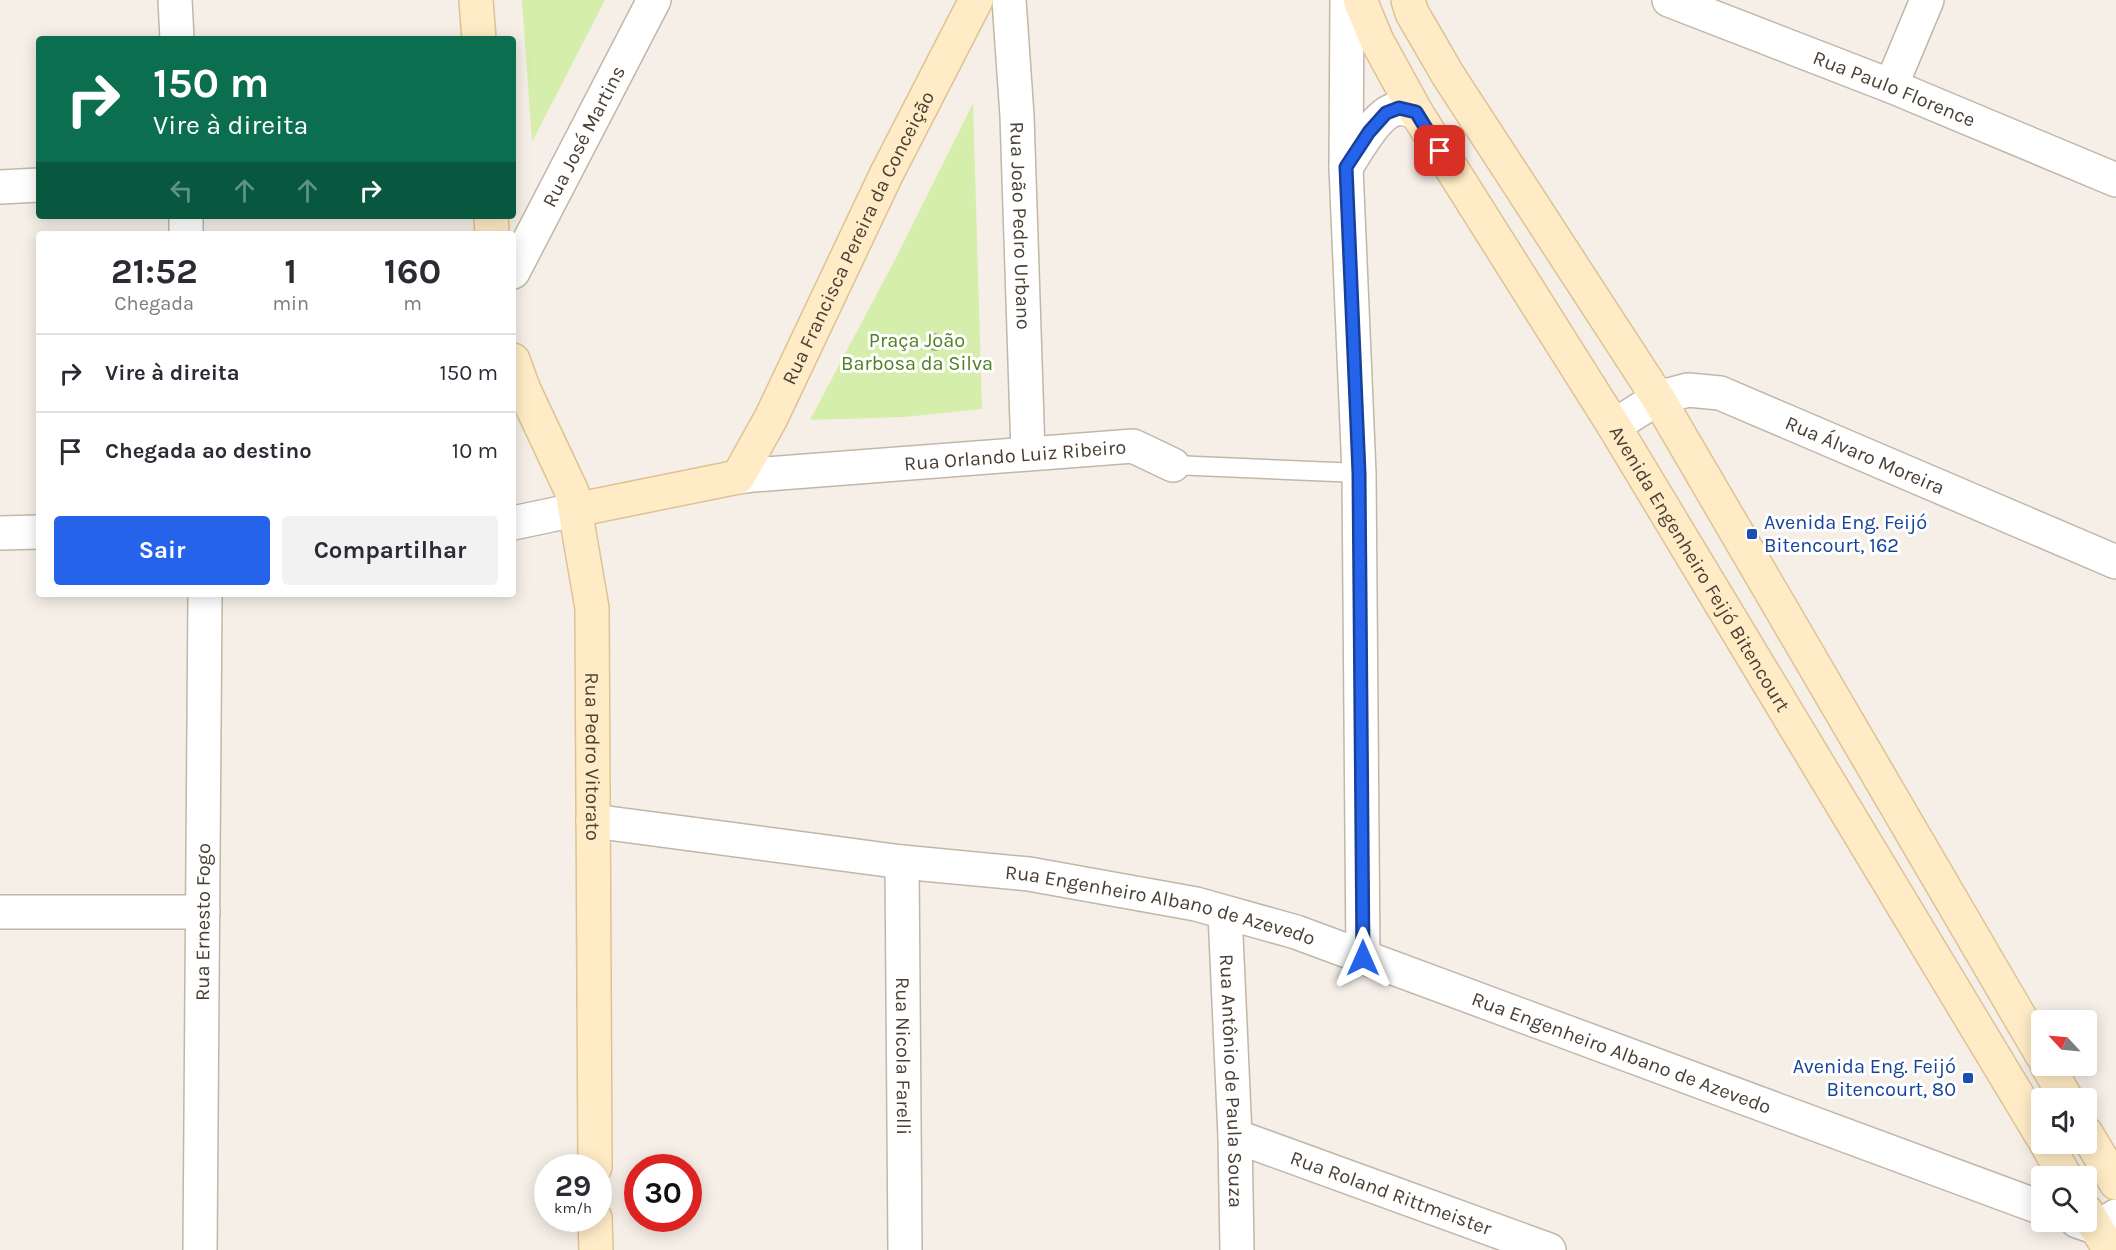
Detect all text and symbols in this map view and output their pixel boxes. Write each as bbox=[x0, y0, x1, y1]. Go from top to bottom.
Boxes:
street label: Rua Paulo Florence bbox=[1810, 45, 1979, 131]
text: 150 m bbox=[153, 58, 269, 108]
icon: right bbox=[54, 60, 132, 138]
street label: Rua José Martins bbox=[537, 62, 630, 211]
street label: Rua Francisca Pereira da Conceição bbox=[777, 87, 939, 388]
text: Vire à direita bbox=[153, 109, 308, 141]
street label: Rua João Pedro Urbano bbox=[1006, 121, 1035, 330]
pin bbox=[1414, 125, 1465, 176]
icon: arrive bbox=[1423, 134, 1456, 167]
icon: left bbox=[165, 174, 198, 207]
icon: ahead bbox=[228, 174, 261, 207]
icon: ahead bbox=[291, 174, 324, 207]
icon: right bbox=[354, 174, 387, 207]
text: 21:52 bbox=[111, 250, 198, 292]
text: 1 bbox=[284, 250, 297, 292]
text: 160 bbox=[384, 250, 441, 292]
text: Chegada bbox=[114, 292, 194, 315]
text: min bbox=[272, 292, 309, 315]
text: m bbox=[403, 292, 422, 315]
park label: Praça João Barbosa da Silva bbox=[841, 329, 993, 375]
icon: right bbox=[54, 357, 87, 390]
text: Vire à direita bbox=[105, 360, 240, 386]
text: 150 m bbox=[439, 360, 498, 386]
street label: Rua Álvaro Moreira bbox=[1782, 411, 1948, 499]
street label: Avenida Engenheiro Feijó Bitencourt bbox=[1605, 421, 1795, 716]
icon: arrive bbox=[54, 435, 87, 468]
street label: Rua Orlando Luiz Ribeiro bbox=[903, 435, 1127, 475]
text: Chegada ao destino bbox=[105, 438, 312, 464]
text: 10 m bbox=[452, 438, 498, 464]
place label: Avenida Eng. Feijó Bitencourt, 162 bbox=[1764, 511, 1927, 557]
button: Sair bbox=[54, 516, 270, 585]
button: Compartilhar bbox=[282, 516, 498, 585]
marker: Avenida Eng. Feijó Bitencourt, 162 bbox=[1745, 527, 1759, 541]
street label: Rua Pedro Vitorato bbox=[581, 672, 605, 841]
street label: Rua Ernesto Fogo bbox=[190, 843, 215, 1001]
street label: Rua Engenheiro Albano de Azevedo bbox=[1004, 860, 1319, 950]
position arrow bbox=[1331, 926, 1395, 990]
street label: Rua Antônio de Paula Souza bbox=[1215, 953, 1248, 1208]
street label: Rua Nicola Farelli bbox=[891, 977, 916, 1135]
street label: Rua Engenheiro Albano de Azevedo bbox=[1469, 987, 1774, 1118]
north arrow bbox=[2031, 1010, 2097, 1076]
map controls bbox=[2031, 1010, 2097, 1232]
place label: Avenida Eng. Feijó Bitencourt, 80 bbox=[1793, 1055, 1956, 1101]
marker: Avenida Eng. Feijó Bitencourt, 80 bbox=[1961, 1071, 1975, 1085]
button: sound bbox=[2031, 1088, 2097, 1154]
street label: Rua Roland Rittmeister bbox=[1287, 1146, 1496, 1240]
speed limit sign: 30 bbox=[624, 1154, 702, 1232]
button: search bbox=[2031, 1166, 2097, 1232]
text: 29 bbox=[555, 1168, 591, 1204]
text: km/h bbox=[554, 1199, 592, 1217]

